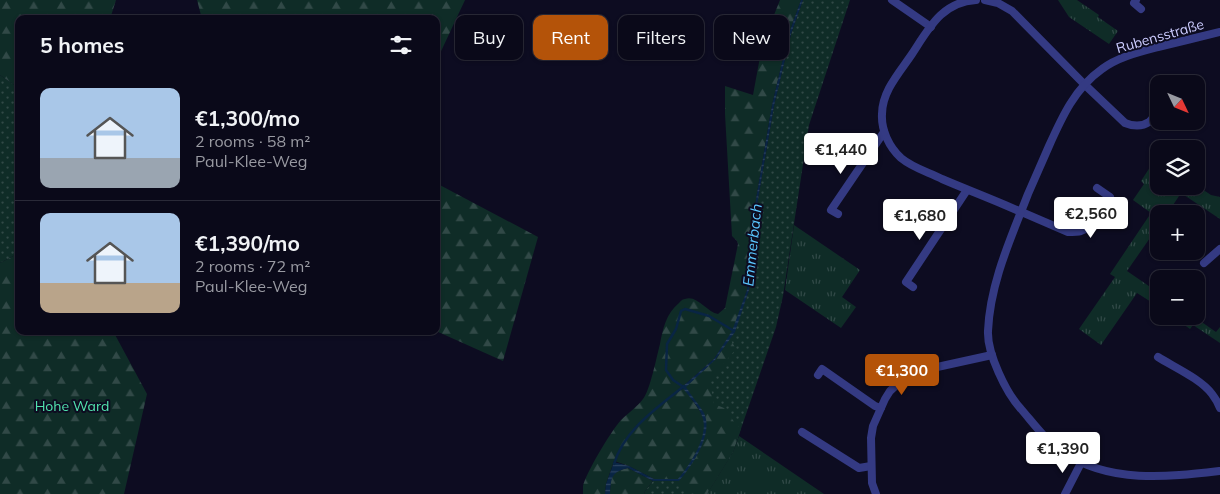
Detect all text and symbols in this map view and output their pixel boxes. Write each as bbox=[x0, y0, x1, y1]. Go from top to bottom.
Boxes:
chip: Buy bbox=[455, 15, 523, 60]
chip: Rent bbox=[533, 15, 608, 60]
chip: Filters bbox=[618, 15, 704, 60]
chip: New bbox=[714, 15, 789, 60]
street label: Rubensstraße bbox=[1114, 15, 1206, 57]
icon: filters bbox=[387, 31, 415, 59]
text: 5 homes bbox=[40, 32, 124, 58]
north arrow bbox=[1150, 75, 1205, 130]
map controls bbox=[1150, 75, 1205, 325]
text: €1,300/mo bbox=[195, 105, 300, 131]
icon: home bbox=[80, 108, 140, 168]
text: 2 rooms · 58 m² bbox=[195, 131, 310, 151]
pin: €1,440 bbox=[800, 132, 882, 175]
text: €1,440 bbox=[815, 139, 867, 159]
button: layers bbox=[1150, 140, 1205, 195]
text: Paul-Klee-Weg bbox=[195, 151, 307, 171]
pin: €2,560 bbox=[1050, 196, 1132, 239]
pin: €1,680 bbox=[879, 198, 961, 241]
water label: Emmerbach bbox=[738, 203, 766, 287]
text: €2,560 bbox=[1065, 203, 1117, 223]
text: €1,680 bbox=[894, 205, 946, 225]
button: + bbox=[1150, 205, 1205, 260]
text: €1,390/mo bbox=[195, 230, 300, 256]
icon: home bbox=[80, 233, 140, 293]
text: 2 rooms · 72 m² bbox=[195, 256, 310, 276]
button: − bbox=[1150, 270, 1205, 325]
text: Paul-Klee-Weg bbox=[195, 276, 307, 296]
pin: €1,300 bbox=[861, 354, 943, 396]
text: €1,300 bbox=[876, 360, 928, 380]
park label: Hohe Ward bbox=[35, 397, 109, 415]
pin: €1,390 bbox=[1022, 432, 1104, 474]
text: €1,390 bbox=[1037, 438, 1089, 458]

